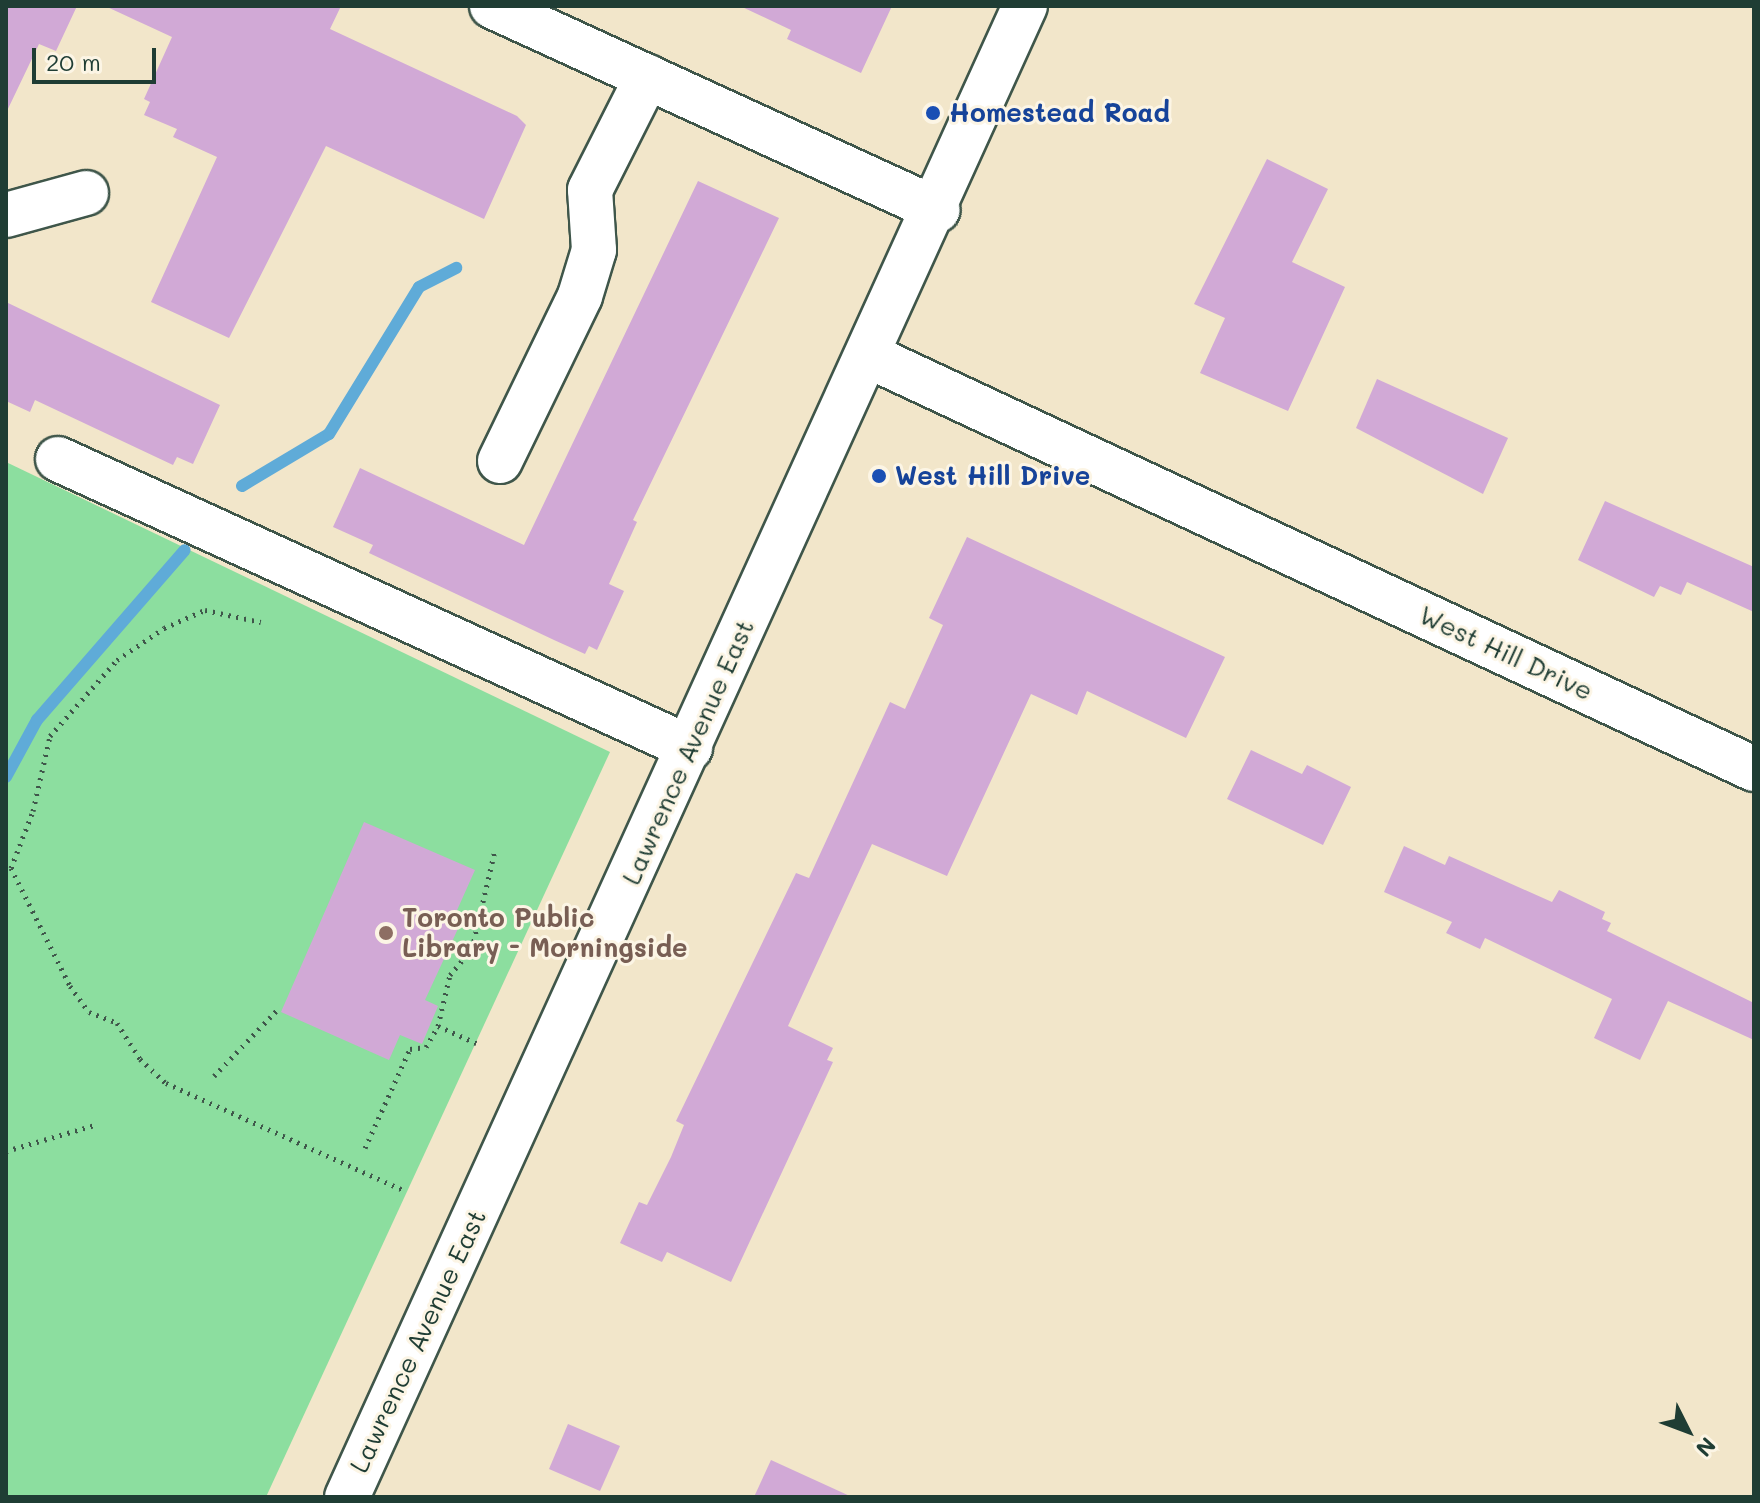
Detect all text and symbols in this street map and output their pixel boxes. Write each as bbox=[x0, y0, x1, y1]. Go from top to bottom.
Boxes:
scale bar bbox=[36, 32, 160, 82]
text: 20 m bbox=[46, 46, 101, 77]
place label: Homestead Road bbox=[949, 97, 1170, 129]
marker: Homestead Road bbox=[924, 104, 942, 122]
place label: West Hill Drive bbox=[895, 460, 1090, 492]
marker: West Hill Drive bbox=[870, 467, 888, 485]
street label: West Hill Drive bbox=[1414, 599, 1598, 707]
street label: Lawrence Avenue East bbox=[615, 615, 761, 889]
place label: Toronto Public Library - Morningside bbox=[402, 902, 688, 964]
marker: Toronto Public Library - Morningside bbox=[377, 924, 395, 942]
street label: Lawrence Avenue East bbox=[343, 1204, 493, 1478]
north arrow bbox=[1648, 1391, 1728, 1471]
text: N bbox=[1690, 1431, 1723, 1463]

